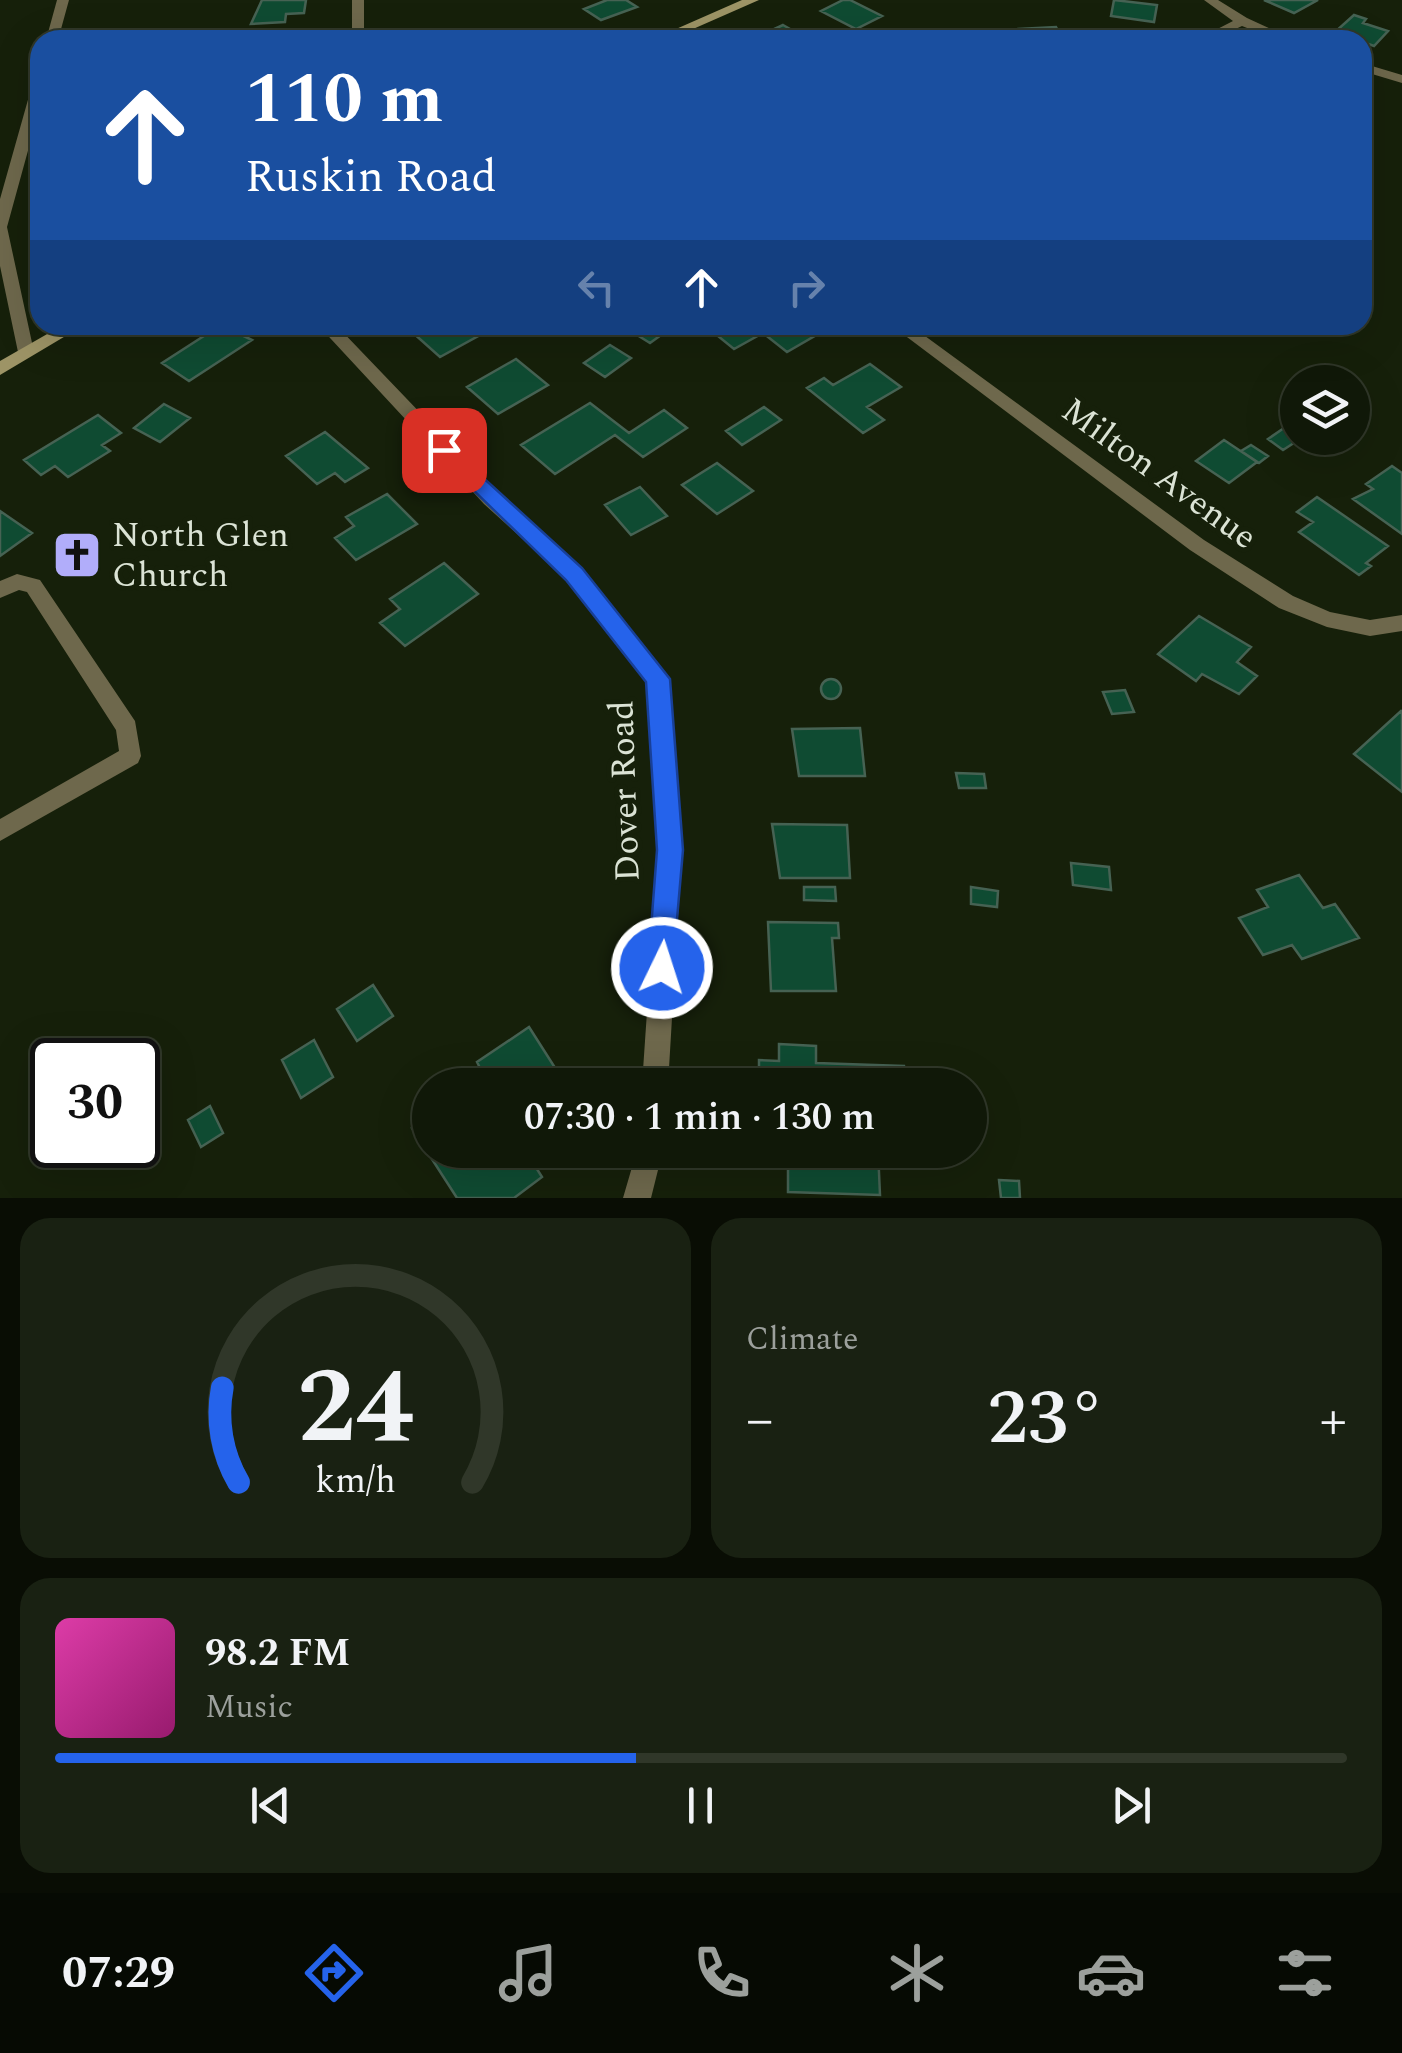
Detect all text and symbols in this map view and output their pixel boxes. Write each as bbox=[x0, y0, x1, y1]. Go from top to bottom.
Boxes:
text: 110 m bbox=[245, 47, 443, 153]
icon: ahead bbox=[80, 70, 210, 200]
text: Ruskin Road bbox=[245, 143, 497, 212]
icon: left bbox=[569, 260, 624, 315]
icon: ahead bbox=[674, 260, 729, 315]
icon: right bbox=[779, 260, 834, 315]
map controls bbox=[1280, 365, 1370, 455]
button: layers bbox=[1280, 365, 1370, 455]
street label: Milton Avenue bbox=[1050, 385, 1268, 563]
pin bbox=[402, 408, 487, 493]
icon: arrive bbox=[417, 423, 472, 478]
place label: North Glen Church bbox=[112, 509, 289, 602]
church icon: North Glen Church bbox=[51, 529, 103, 581]
street label: Dover Road bbox=[595, 699, 655, 883]
position arrow bbox=[610, 916, 714, 1020]
speed limit sign: 30 bbox=[30, 1038, 160, 1168]
text: 07:30 · 1 min · 130 m bbox=[524, 1089, 875, 1147]
text: Climate bbox=[746, 1315, 858, 1364]
text: 24 bbox=[297, 1330, 414, 1488]
text: 23° bbox=[988, 1363, 1105, 1477]
text: − bbox=[746, 1379, 774, 1462]
text: + bbox=[1319, 1379, 1347, 1462]
text: km/h bbox=[315, 1454, 396, 1509]
text: 98.2 FM bbox=[205, 1625, 350, 1683]
text: Music bbox=[205, 1683, 293, 1732]
icon: previous bbox=[243, 1778, 298, 1833]
icon: pause bbox=[673, 1778, 728, 1833]
icon: next bbox=[1104, 1778, 1159, 1833]
icon: directions bbox=[299, 1938, 369, 2008]
icon: music bbox=[493, 1938, 563, 2008]
icon: phone bbox=[687, 1938, 757, 2008]
icon: climate bbox=[882, 1938, 952, 2008]
icon: car bbox=[1076, 1938, 1146, 2008]
icon: filters bbox=[1270, 1938, 1340, 2008]
text: 07:29 bbox=[62, 1939, 175, 2008]

